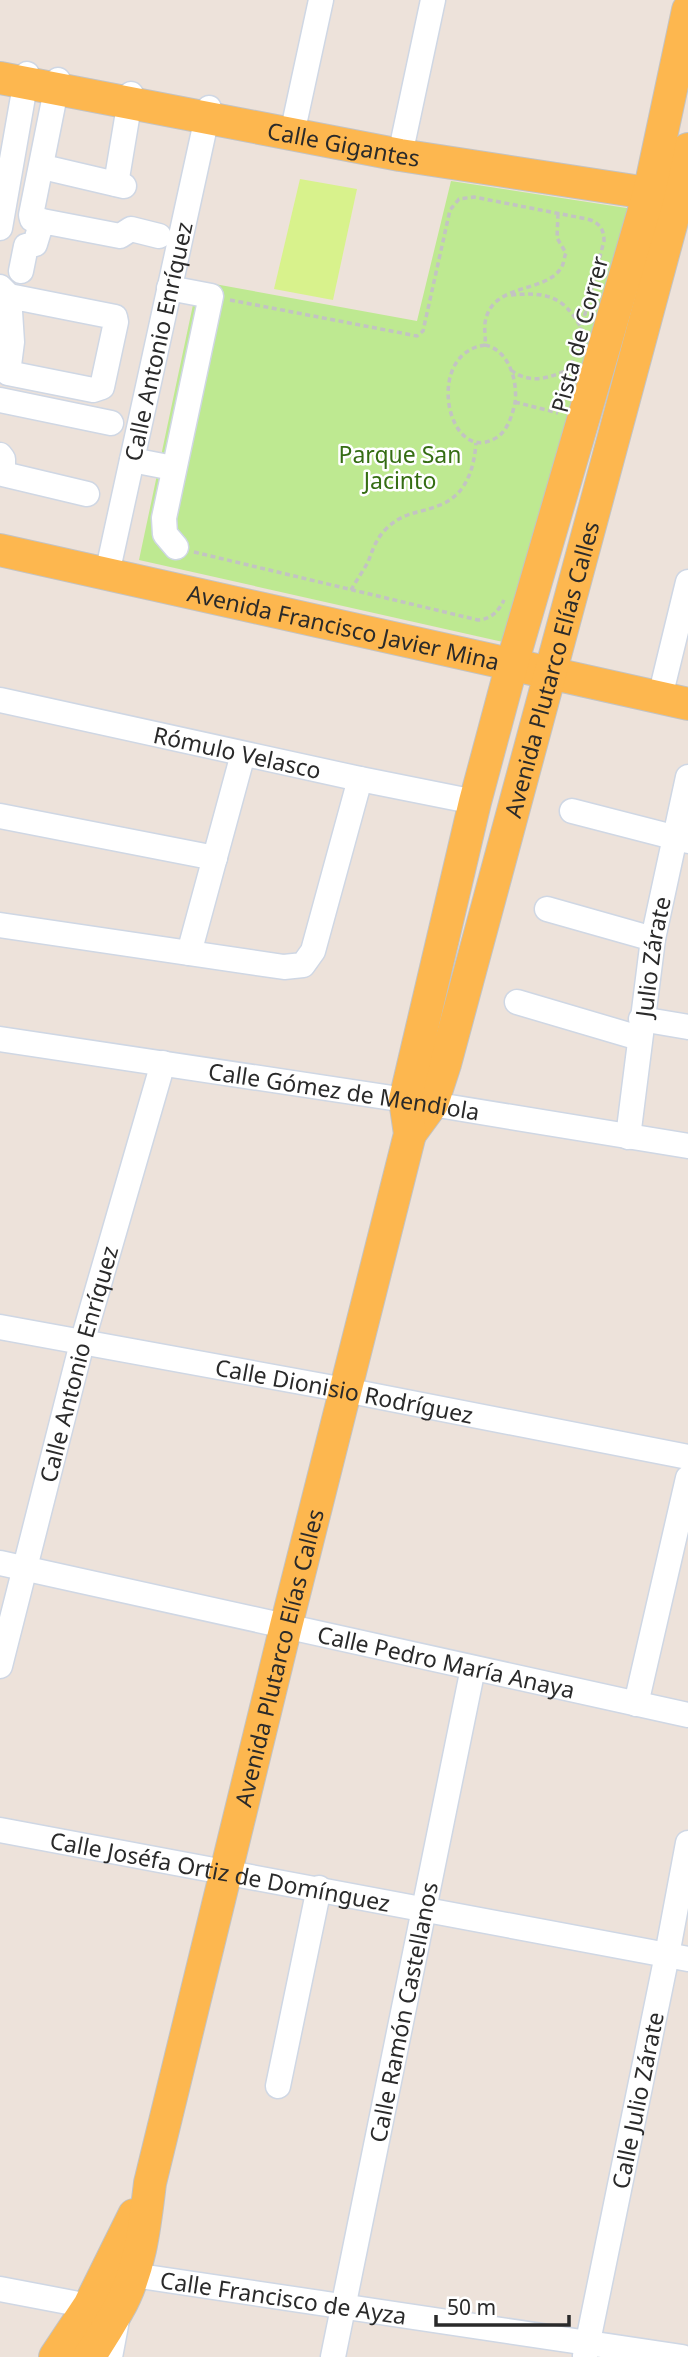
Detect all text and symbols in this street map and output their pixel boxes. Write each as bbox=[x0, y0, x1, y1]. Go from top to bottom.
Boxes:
street label: Calle Gigantes bbox=[265, 114, 422, 174]
street label: Calle Antonio Enríquez bbox=[116, 219, 200, 464]
street label: Pista de Correr bbox=[543, 252, 615, 416]
park label: Parque San Jacinto bbox=[339, 438, 461, 496]
street label: Avenida Plutarco Elías Calles bbox=[496, 518, 606, 821]
street label: Avenida Francisco Javier Mina bbox=[184, 576, 503, 677]
street label: Rómulo Velasco bbox=[150, 718, 324, 786]
street label: Julio Zárate bbox=[627, 893, 678, 1021]
street label: Calle Gómez de Mendiola bbox=[206, 1055, 482, 1128]
street label: Calle Antonio Enríquez bbox=[31, 1242, 125, 1486]
street label: Calle Dionisio Rodríguez bbox=[213, 1351, 476, 1431]
street label: Avenida Plutarco Elías Calles bbox=[226, 1505, 331, 1810]
street label: Calle Pedro María Anaya bbox=[314, 1618, 578, 1706]
street label: Calle Joséfa Ortiz de Domínguez bbox=[48, 1824, 393, 1919]
street label: Calle Ramón Castellanos bbox=[361, 1879, 445, 2145]
street label: Calle Julio Zárate bbox=[604, 2009, 671, 2192]
street label: Calle Francisco de Ayza bbox=[158, 2263, 409, 2332]
scale bar bbox=[436, 2284, 569, 2328]
text: 50 m bbox=[447, 2293, 496, 2321]

